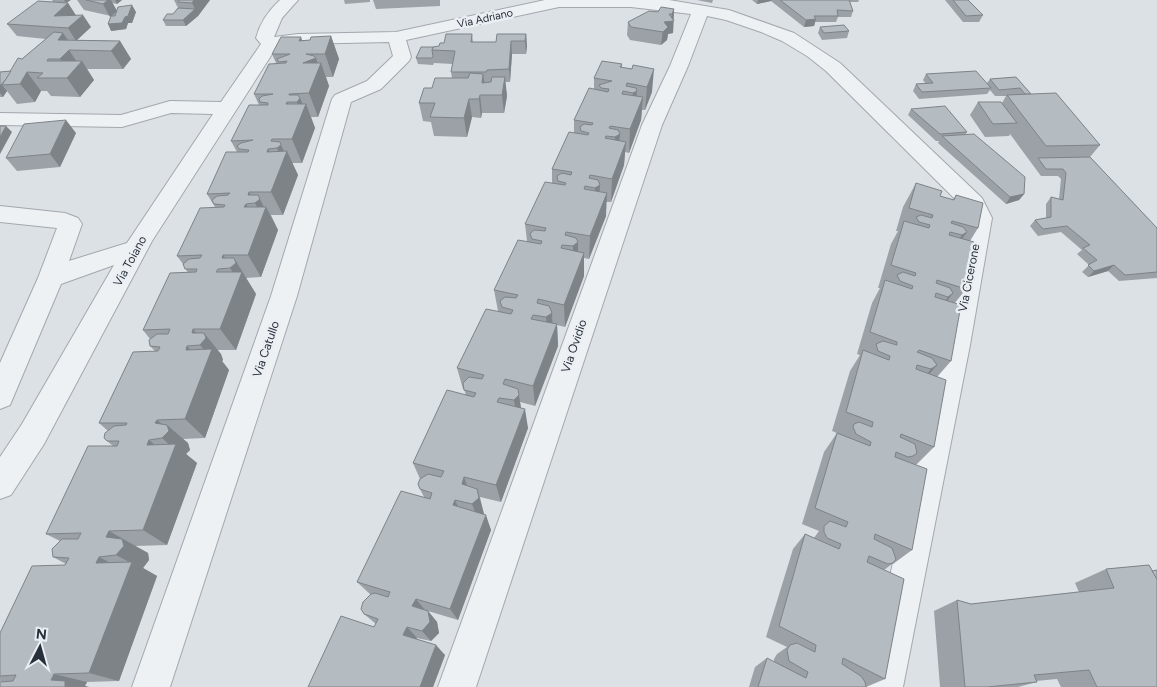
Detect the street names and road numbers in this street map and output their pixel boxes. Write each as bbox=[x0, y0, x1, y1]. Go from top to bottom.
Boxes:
street label: Via Adriano bbox=[456, 6, 514, 31]
street label: Via Toiano bbox=[110, 233, 150, 289]
street label: Via Cicerone bbox=[956, 242, 983, 313]
street label: Via Ovidio bbox=[558, 318, 590, 374]
street label: Via Catullo bbox=[250, 319, 282, 379]

